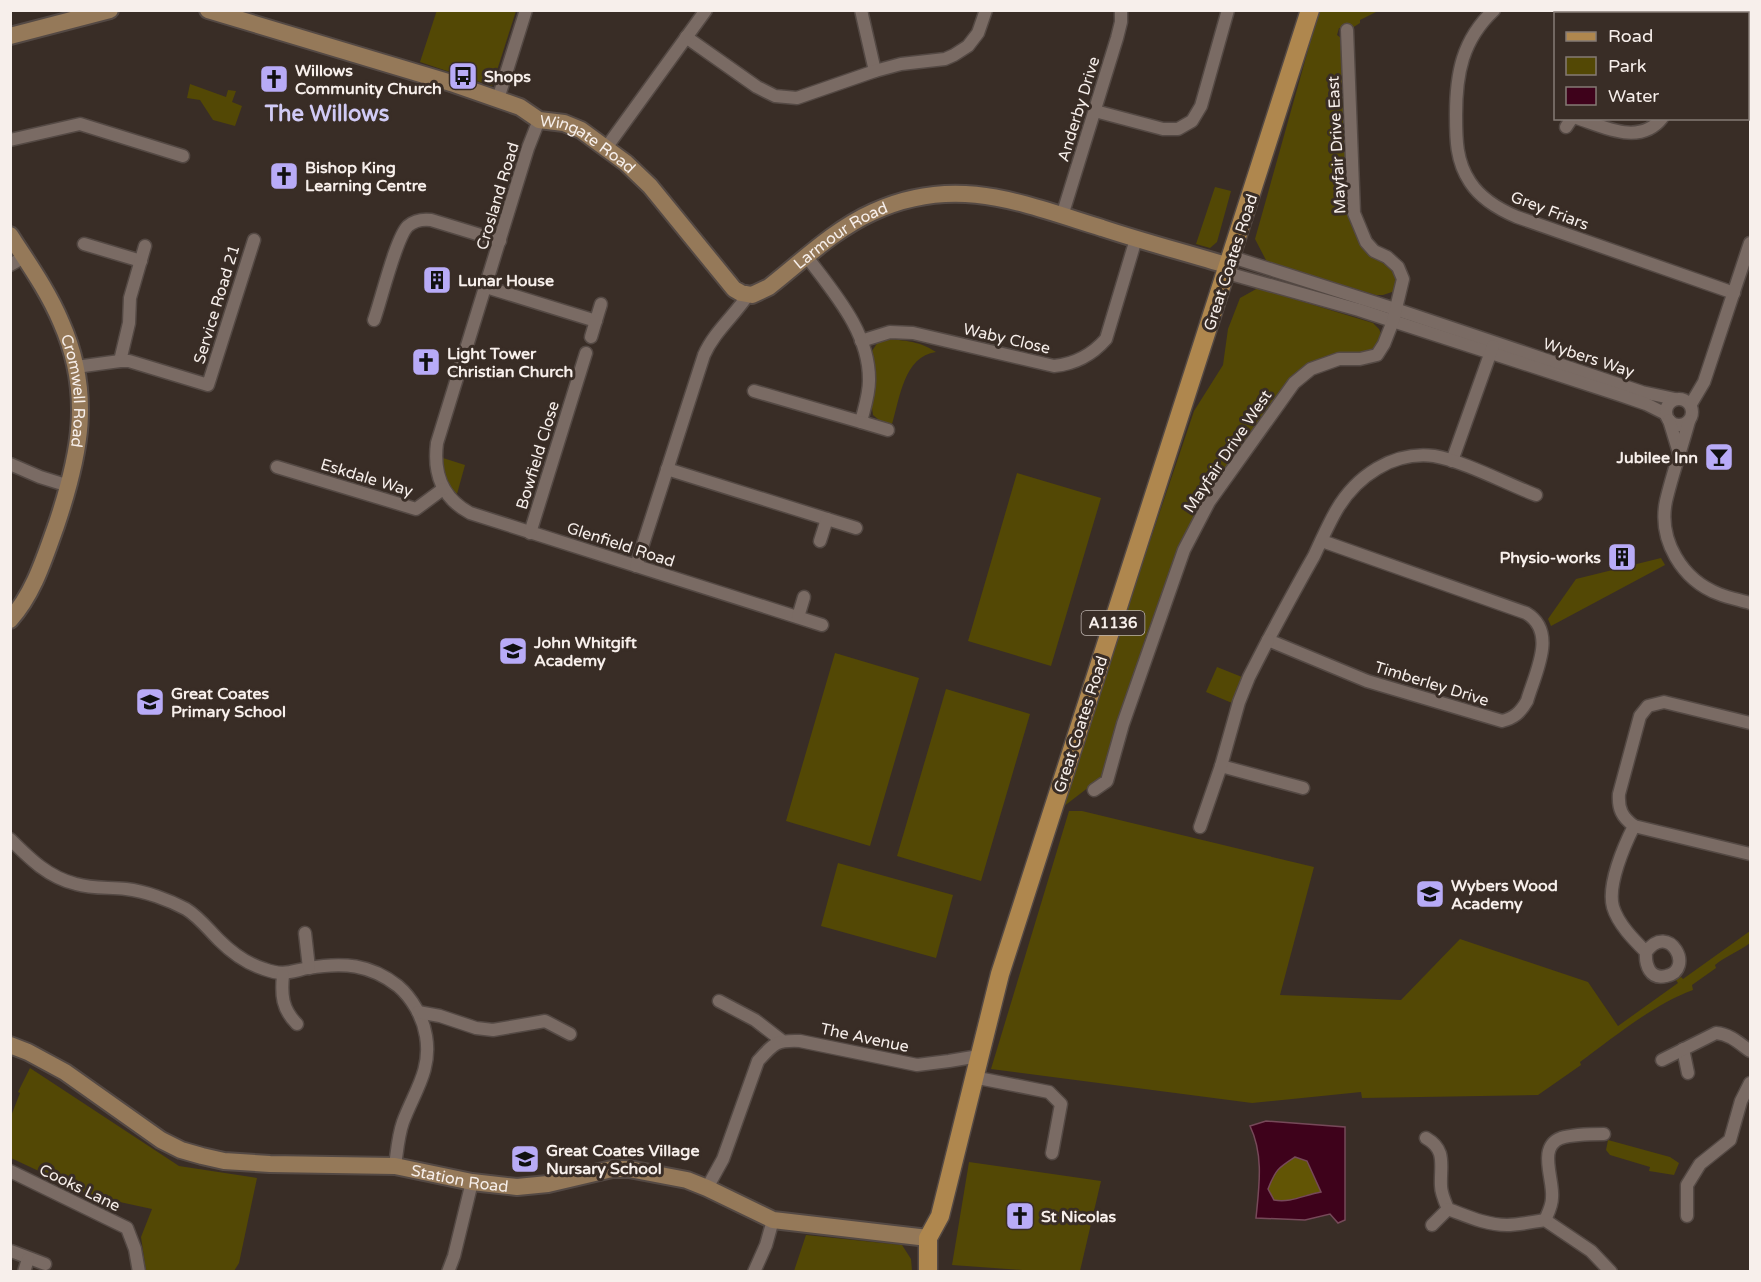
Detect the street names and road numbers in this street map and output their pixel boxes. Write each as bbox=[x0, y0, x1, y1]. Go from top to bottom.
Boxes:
street label: Anderby Drive bbox=[1053, 54, 1104, 164]
street label: Mayfair Drive East bbox=[1323, 75, 1351, 215]
street label: Wingate Road bbox=[539, 111, 639, 178]
street label: Crosland Road bbox=[472, 140, 524, 253]
street label: Grey Friars bbox=[1508, 187, 1591, 235]
street label: Great Coates Road bbox=[1199, 191, 1262, 333]
street label: Larmour Road bbox=[790, 198, 891, 274]
street label: Service Road 21 bbox=[189, 242, 245, 366]
street label: Waby Close bbox=[961, 319, 1052, 359]
street label: Cromwell Road bbox=[56, 331, 89, 449]
street label: Wybers Way bbox=[1541, 334, 1637, 382]
street label: Mayfair Drive West bbox=[1179, 386, 1276, 517]
street label: Bowfield Close bbox=[512, 399, 564, 512]
street label: Eskdale Way bbox=[318, 454, 416, 502]
street label: Glenfield Road bbox=[564, 518, 677, 572]
road number: A1136 bbox=[1082, 611, 1144, 635]
street label: Great Coates Road bbox=[1049, 653, 1112, 795]
street label: Timberley Drive bbox=[1372, 657, 1491, 711]
street label: The Avenue bbox=[819, 1019, 911, 1057]
street label: Cooks Lane bbox=[36, 1160, 123, 1216]
street label: Station Road bbox=[409, 1161, 509, 1197]

